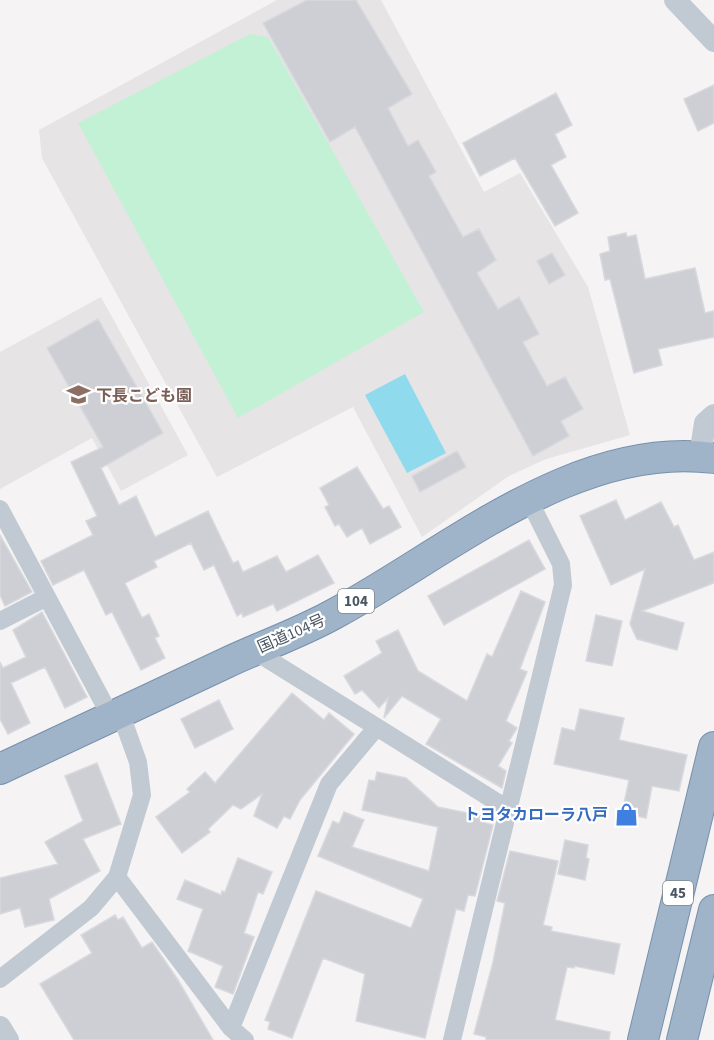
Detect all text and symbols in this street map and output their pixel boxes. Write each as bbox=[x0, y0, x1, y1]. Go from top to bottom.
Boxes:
school or university icon: 下長こども園 bbox=[65, 382, 91, 408]
place label: 下長こども園 bbox=[96, 385, 192, 407]
road number: 104 bbox=[338, 589, 374, 613]
street label: 国道104号 bbox=[254, 609, 329, 659]
shop icon: トヨタカローラ八戸 bbox=[613, 801, 639, 827]
place label: トヨタカローラ八戸 bbox=[464, 804, 608, 826]
road number: 45 bbox=[663, 881, 693, 905]

